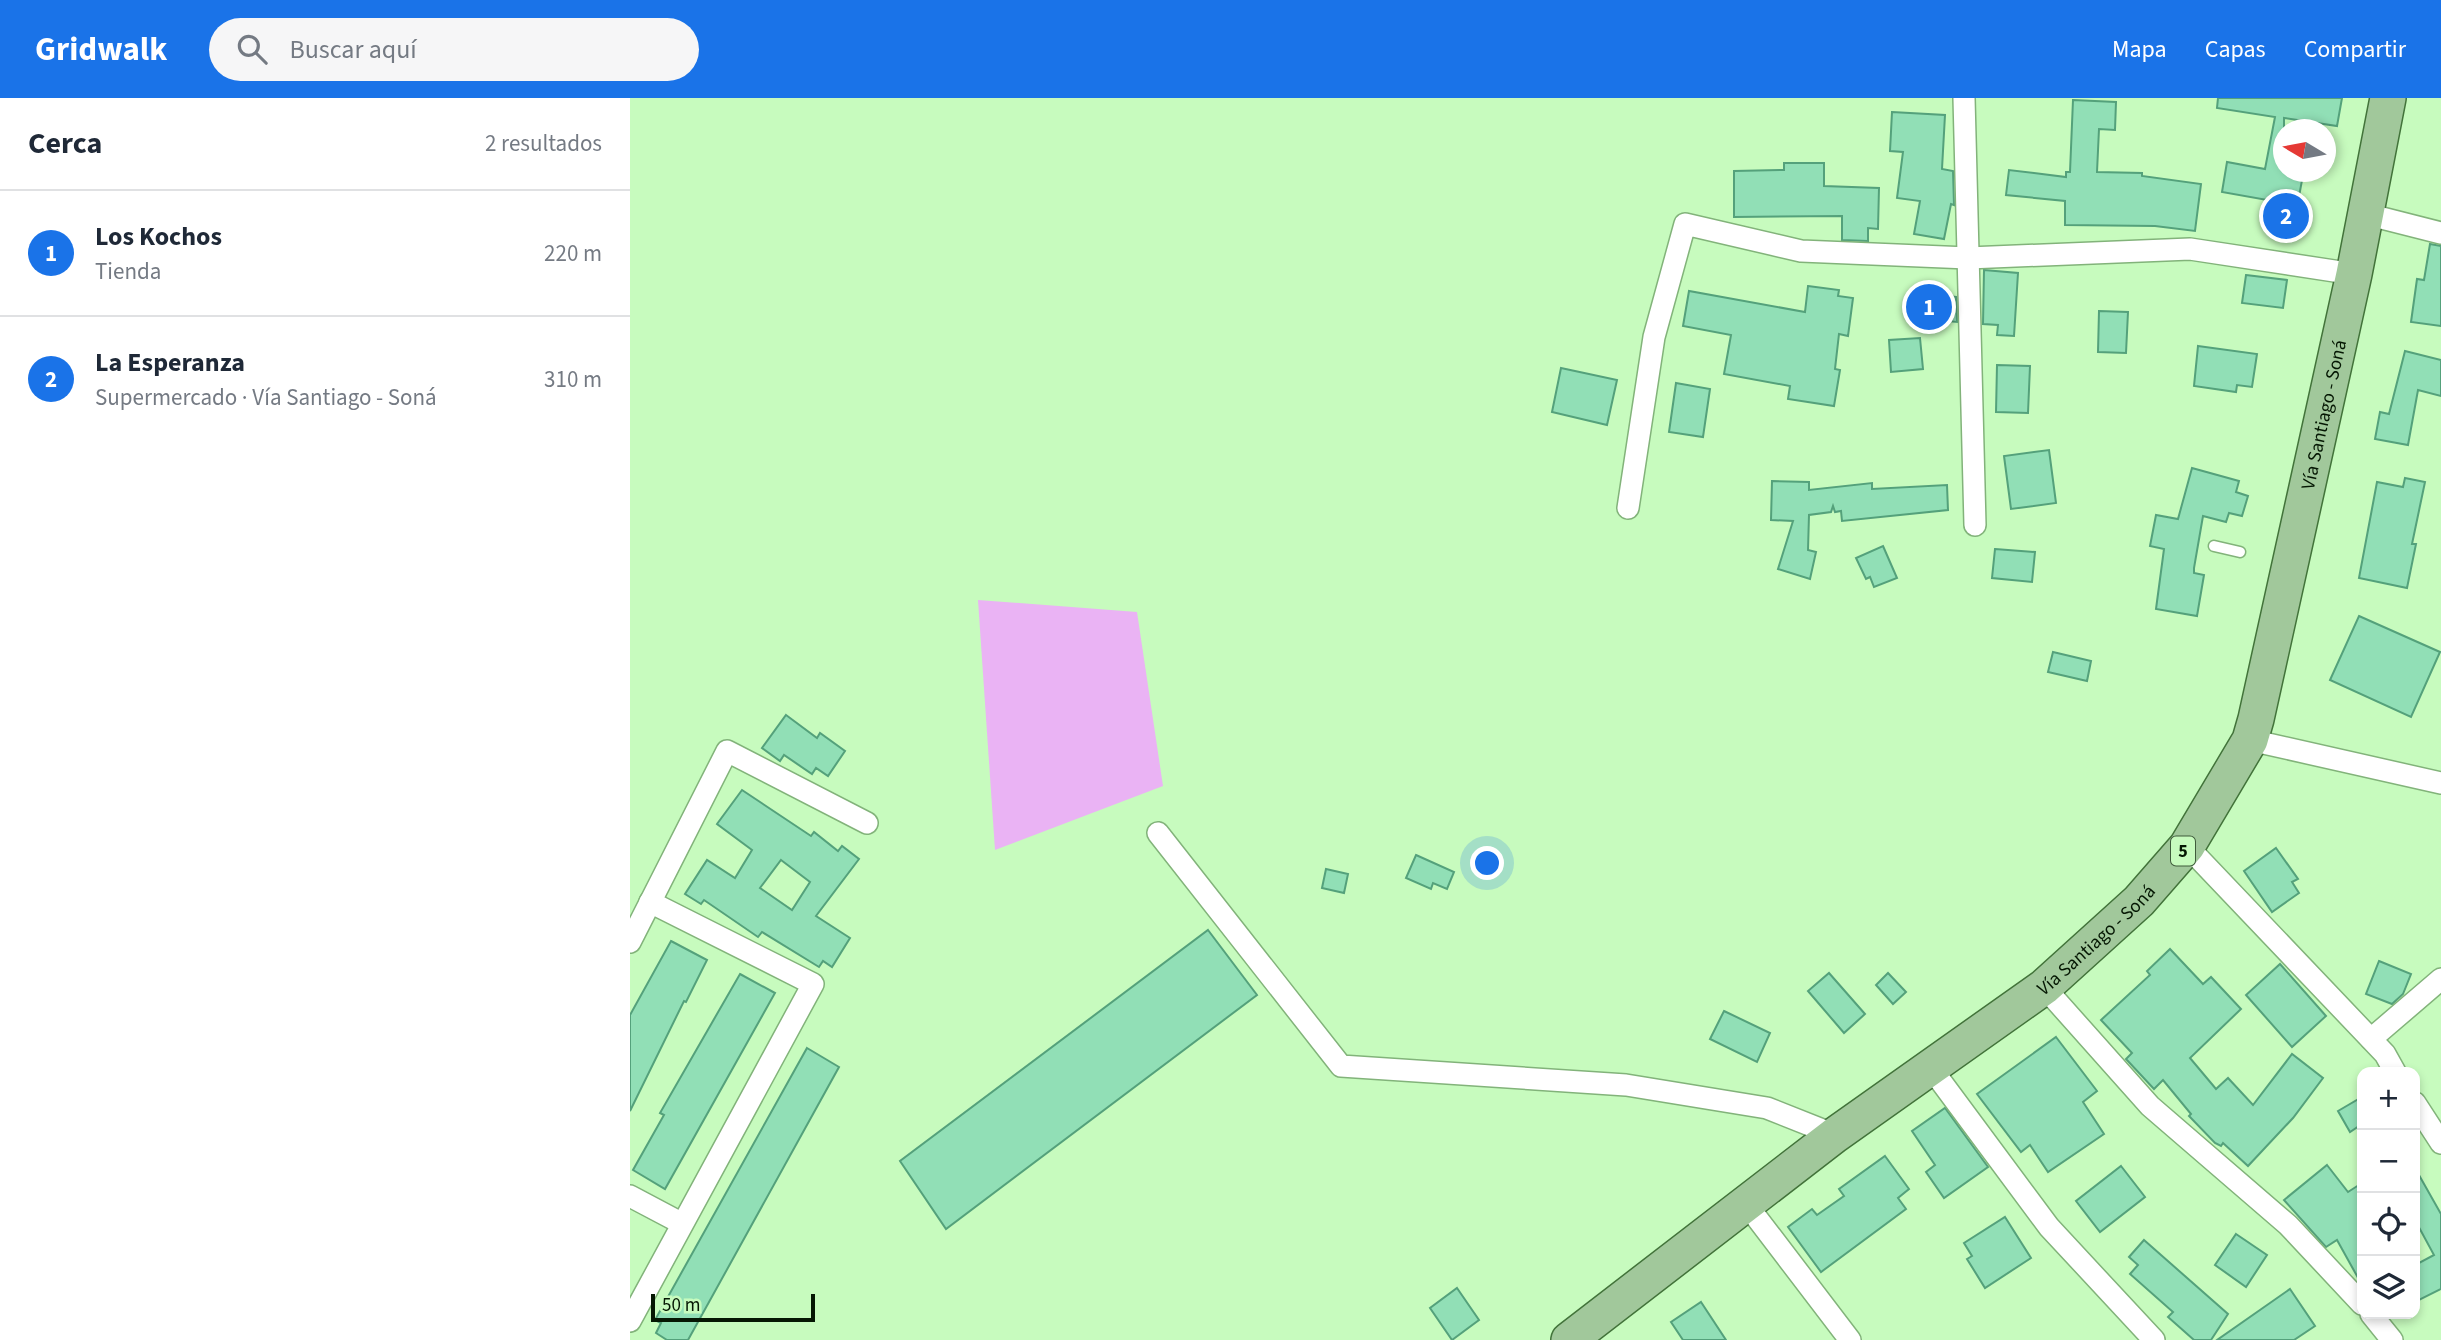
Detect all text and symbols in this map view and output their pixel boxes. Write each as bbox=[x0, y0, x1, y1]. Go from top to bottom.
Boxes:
search box bbox=[209, 18, 699, 81]
text: Gridwalk bbox=[35, 26, 167, 73]
icon: search bbox=[233, 30, 271, 68]
text: Buscar aquí bbox=[289, 31, 417, 68]
text: Mapa bbox=[2112, 32, 2167, 67]
text: Capas bbox=[2205, 32, 2266, 67]
text: Compartir bbox=[2304, 32, 2406, 67]
north arrow bbox=[2273, 119, 2336, 182]
text: Cerca bbox=[28, 122, 102, 165]
text: 2 resultados bbox=[485, 127, 602, 160]
pin: 2 bbox=[2263, 190, 2309, 242]
text: Los Kochos bbox=[95, 218, 222, 255]
text: 1 bbox=[45, 237, 57, 270]
text: 220 m bbox=[544, 237, 602, 270]
text: Tienda bbox=[95, 255, 161, 288]
pin: 1 bbox=[1906, 281, 1952, 333]
street label: Vía Santiago - Soná bbox=[2295, 337, 2354, 492]
text: La Esperanza bbox=[95, 344, 245, 381]
text: 2 bbox=[45, 363, 57, 396]
text: 310 m bbox=[544, 363, 602, 396]
text: Supermercado · Vía Santiago - Soná bbox=[95, 381, 437, 414]
road number: 5 bbox=[2171, 836, 2195, 866]
your location bbox=[1470, 846, 1504, 880]
street label: Vía Santiago - Soná bbox=[2032, 879, 2162, 1003]
map controls bbox=[2357, 1067, 2420, 1319]
button: + bbox=[2357, 1067, 2420, 1130]
button: − bbox=[2357, 1130, 2420, 1193]
button: locate bbox=[2357, 1193, 2420, 1256]
button: layers bbox=[2357, 1256, 2420, 1319]
scale bar bbox=[651, 1291, 816, 1323]
text: 50 m bbox=[662, 1292, 700, 1319]

